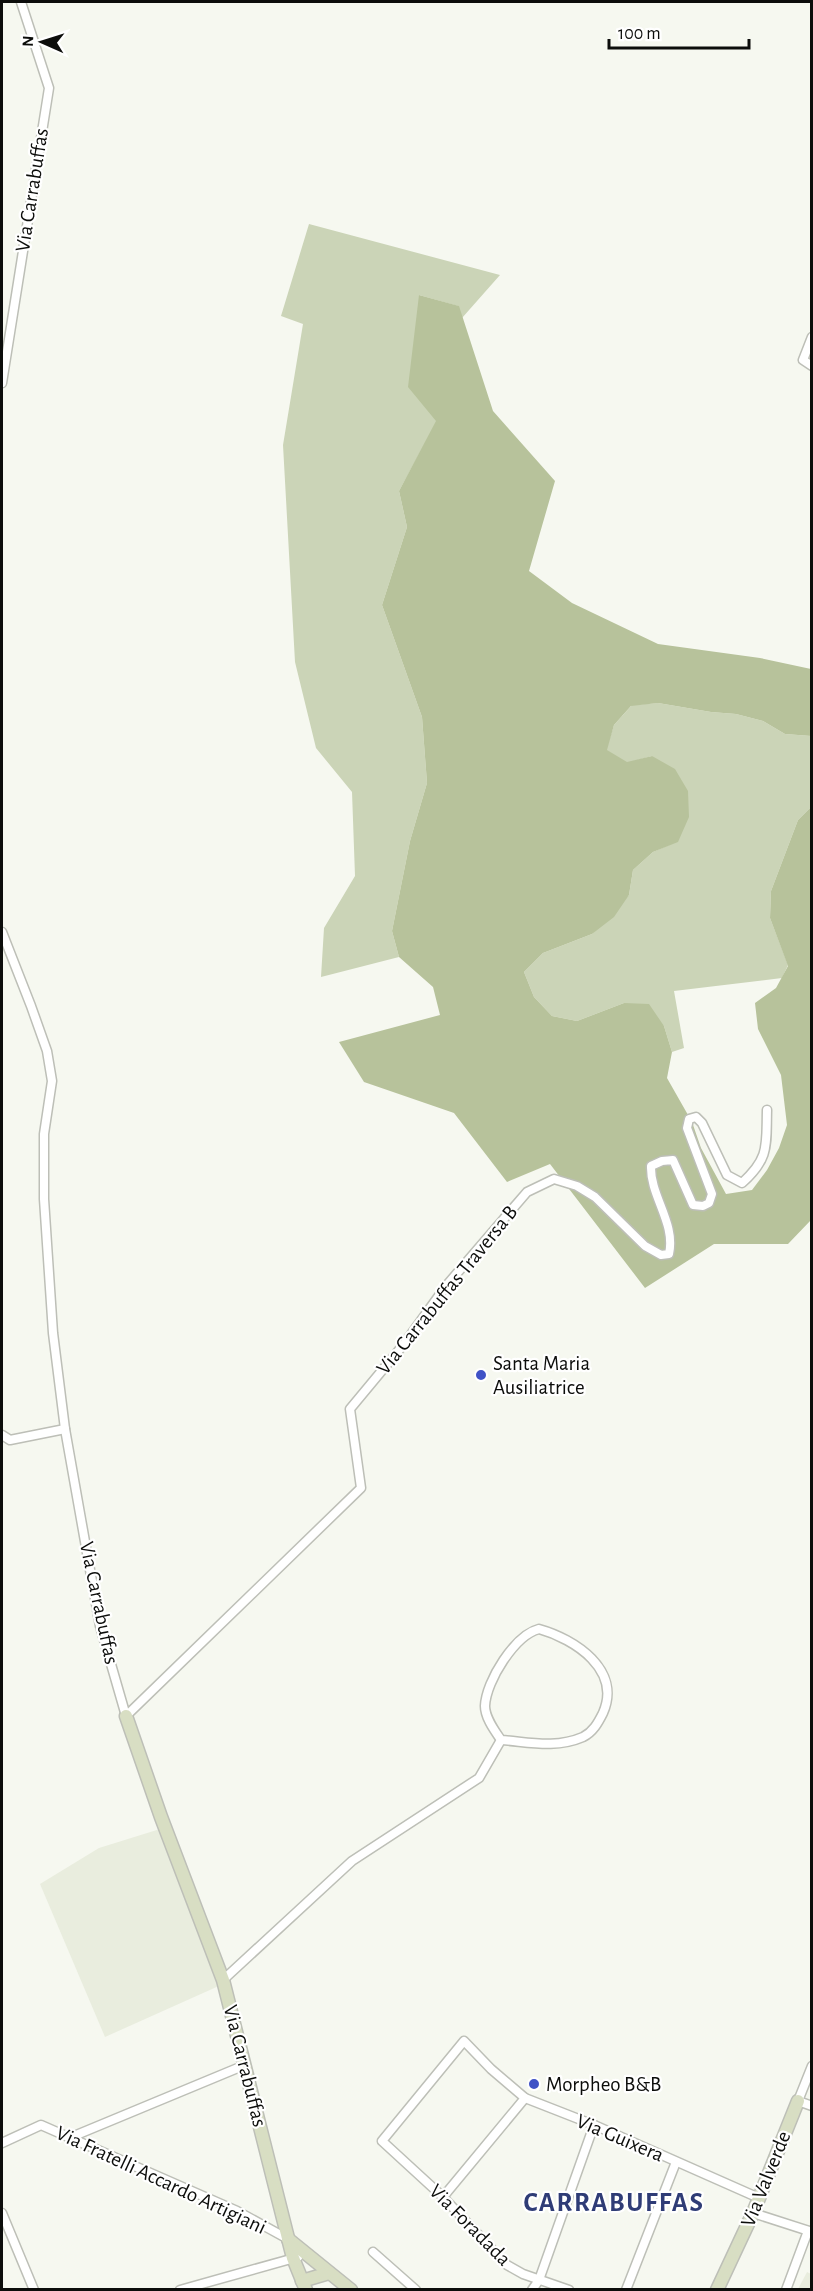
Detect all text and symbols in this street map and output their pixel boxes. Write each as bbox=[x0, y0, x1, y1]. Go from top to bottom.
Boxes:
north arrow bbox=[12, 12, 72, 72]
scale bar bbox=[609, 12, 748, 50]
text: 100 m bbox=[618, 25, 661, 43]
text: N bbox=[20, 35, 36, 47]
street label: Via Carrabuffas bbox=[12, 127, 52, 253]
street label: Via Carrabuffas Traversa B bbox=[373, 1202, 521, 1378]
place label: Santa Maria Ausiliatrice bbox=[493, 1353, 590, 1398]
marker: Santa Maria Ausiliatrice bbox=[474, 1368, 488, 1382]
street label: Via Carrabuffas bbox=[76, 1540, 122, 1666]
street label: Via Carrabuffas bbox=[220, 2003, 270, 2129]
place label: Morpheo B&B bbox=[546, 2074, 661, 2095]
marker: Morpheo B&B bbox=[527, 2077, 541, 2091]
street label: Via Guixera bbox=[573, 2110, 667, 2166]
street label: Via Fratelli Accardo Artigiani bbox=[53, 2122, 269, 2238]
street label: Via Valverde bbox=[737, 2128, 795, 2230]
street label: Via Foradada bbox=[425, 2180, 515, 2270]
district label: CARRABUFFAS bbox=[523, 2189, 705, 2216]

